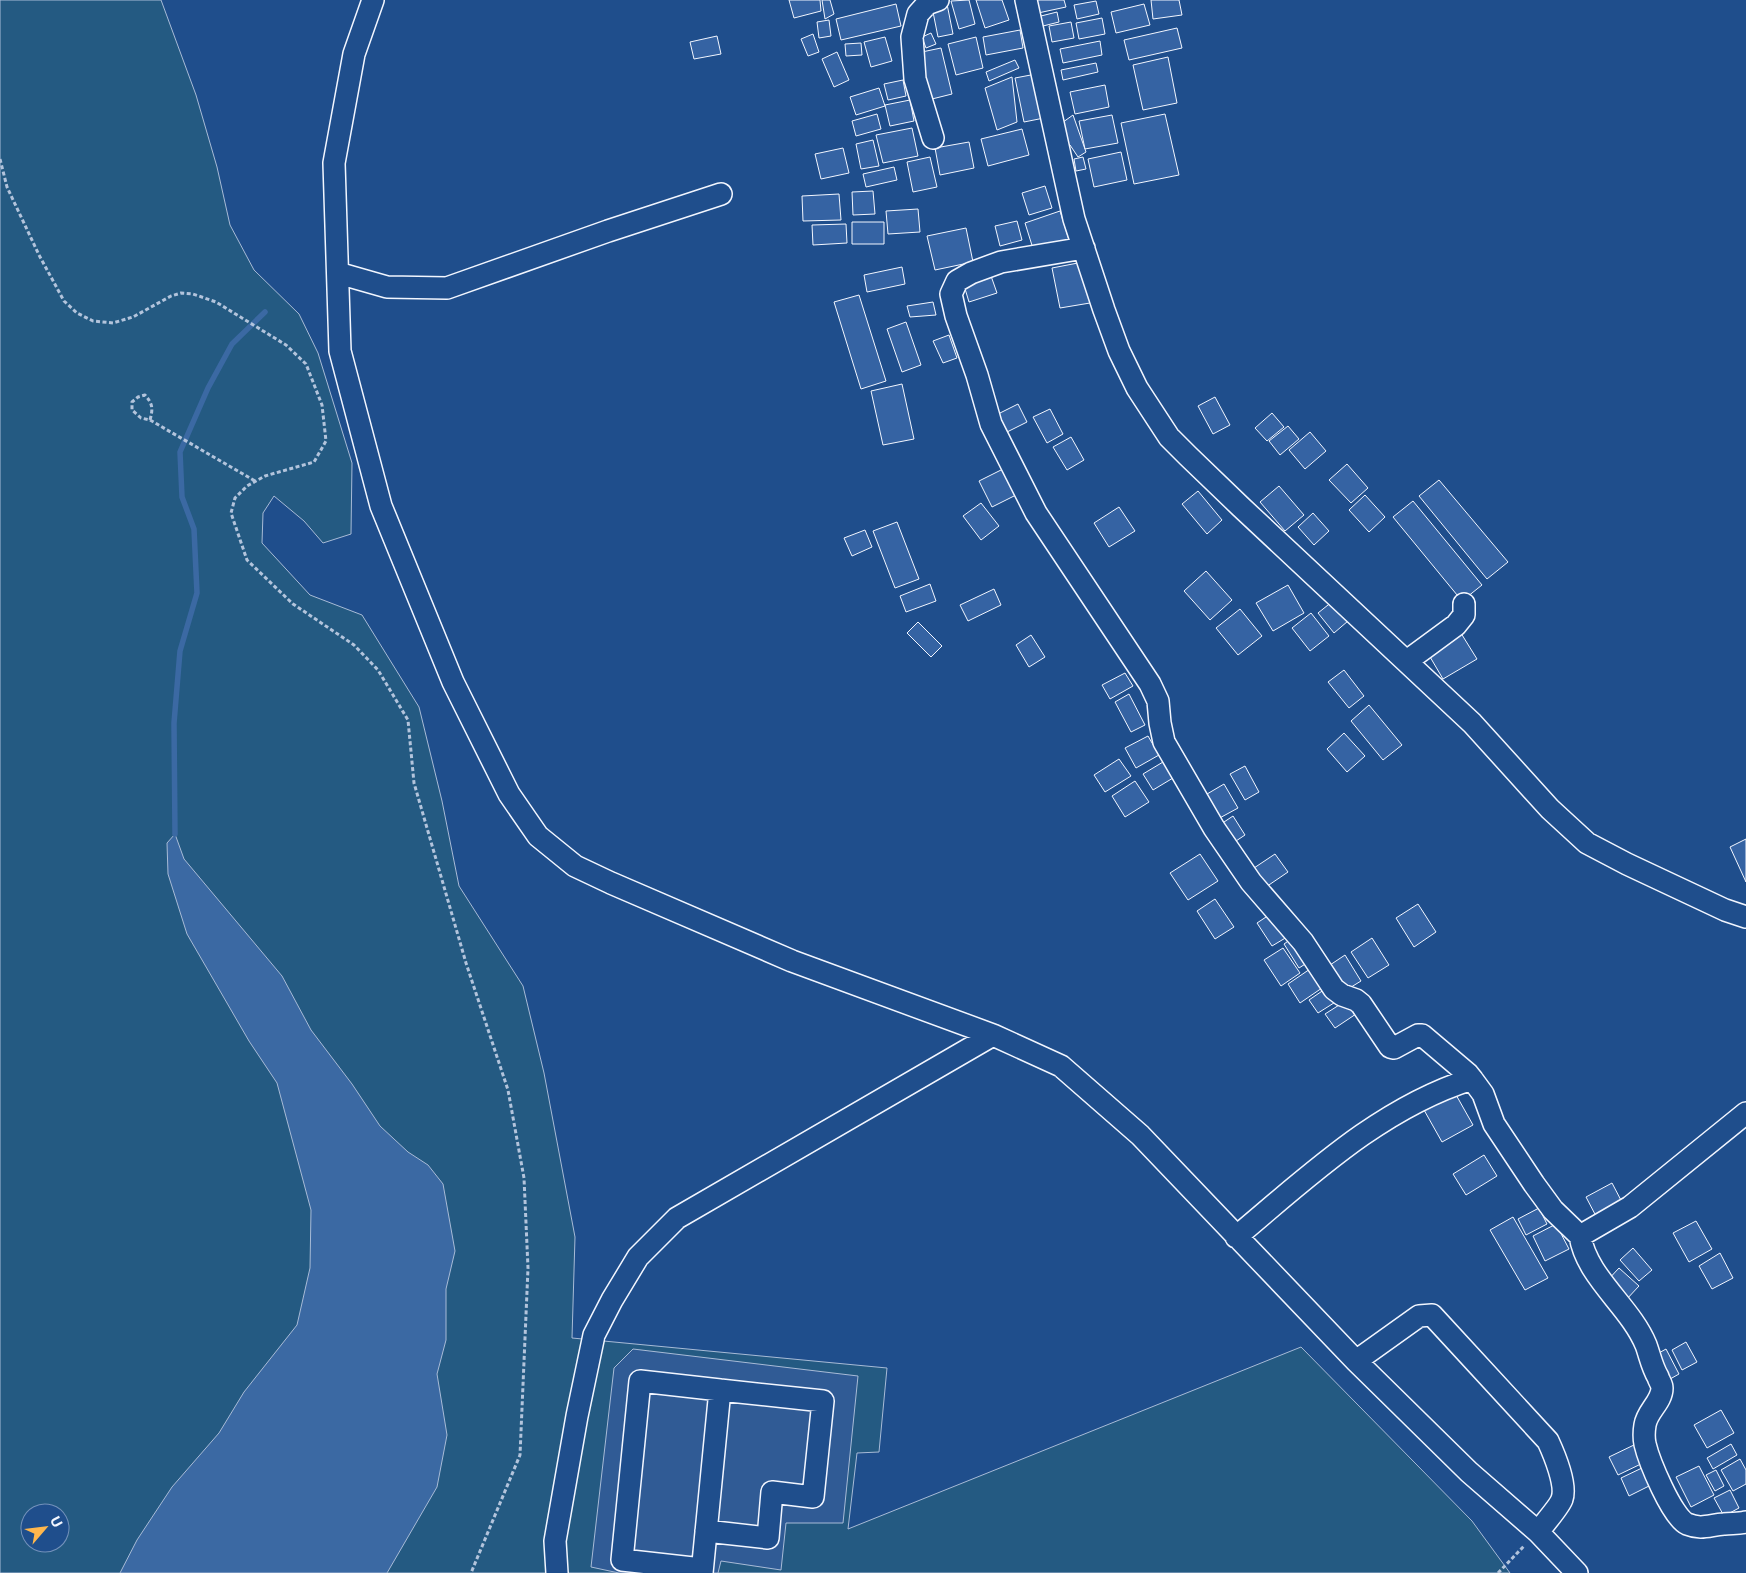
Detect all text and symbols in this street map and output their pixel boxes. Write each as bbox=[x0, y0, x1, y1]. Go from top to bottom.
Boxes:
north arrow bbox=[20, 1503, 70, 1553]
text: U bbox=[46, 1513, 68, 1531]

